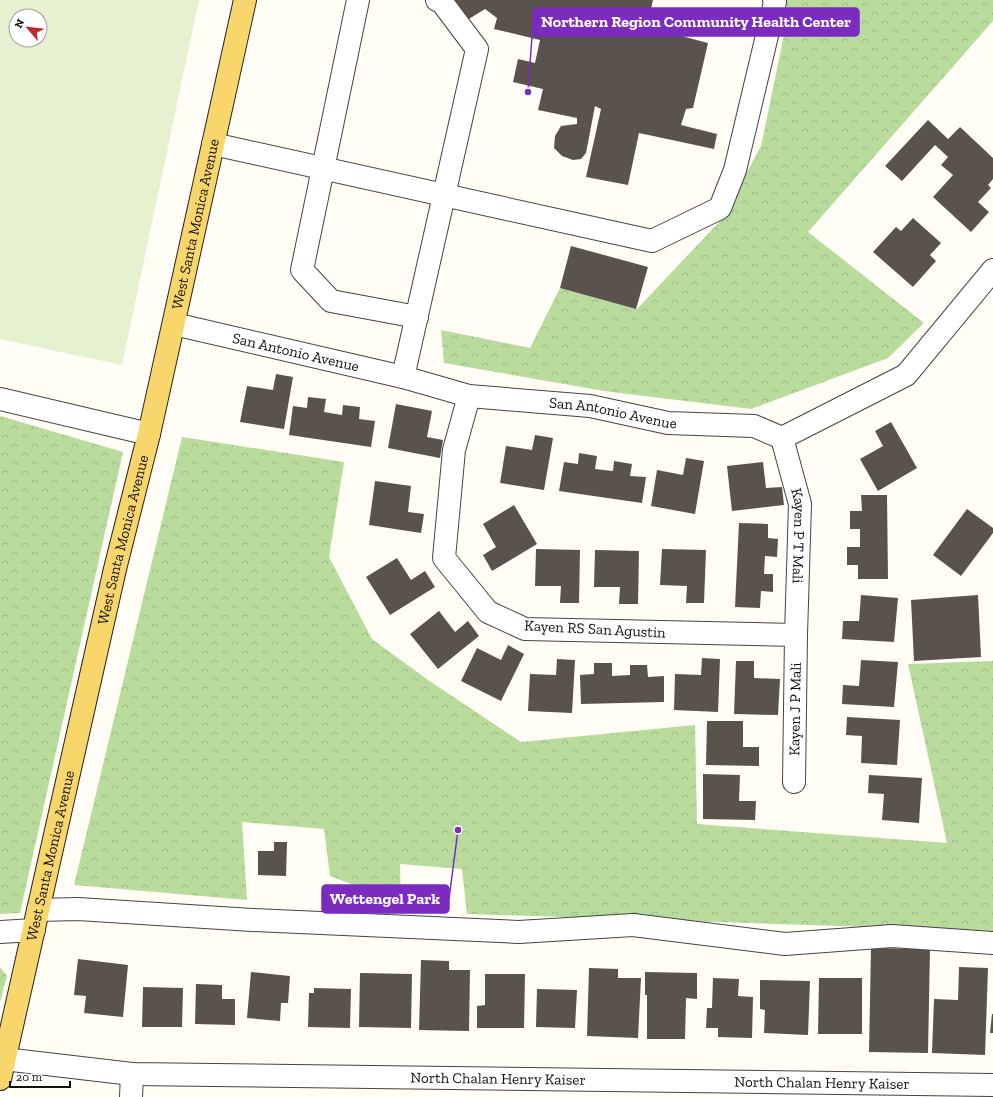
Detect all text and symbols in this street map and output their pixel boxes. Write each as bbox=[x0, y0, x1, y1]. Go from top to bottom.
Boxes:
north arrow bbox=[8, 8, 48, 48]
callout: Northern Region Community Health Center bbox=[533, 8, 859, 36]
text: Northern Region Community Health Center bbox=[541, 12, 851, 31]
text: N bbox=[12, 16, 28, 30]
street label: West Santa Monica Avenue bbox=[168, 137, 223, 311]
street label: San Antonio Avenue bbox=[231, 329, 361, 376]
street label: San Antonio Avenue bbox=[548, 394, 677, 432]
street label: West Santa Monica Avenue bbox=[94, 453, 152, 626]
street label: Kayen P T Mali bbox=[787, 486, 809, 584]
street label: Kayen RS San Agustin bbox=[524, 616, 667, 642]
street label: Kayen J P Mali bbox=[785, 662, 805, 756]
street label: West Santa Monica Avenue bbox=[22, 769, 78, 943]
callout: Wettengel Park bbox=[322, 885, 449, 913]
text: Wettengel Park bbox=[330, 889, 440, 908]
scale bar bbox=[10, 1063, 70, 1089]
street label: North Chalan Henry Kaiser bbox=[410, 1069, 586, 1089]
text: 20 m bbox=[16, 1070, 43, 1084]
street label: North Chalan Henry Kaiser bbox=[734, 1073, 910, 1093]

